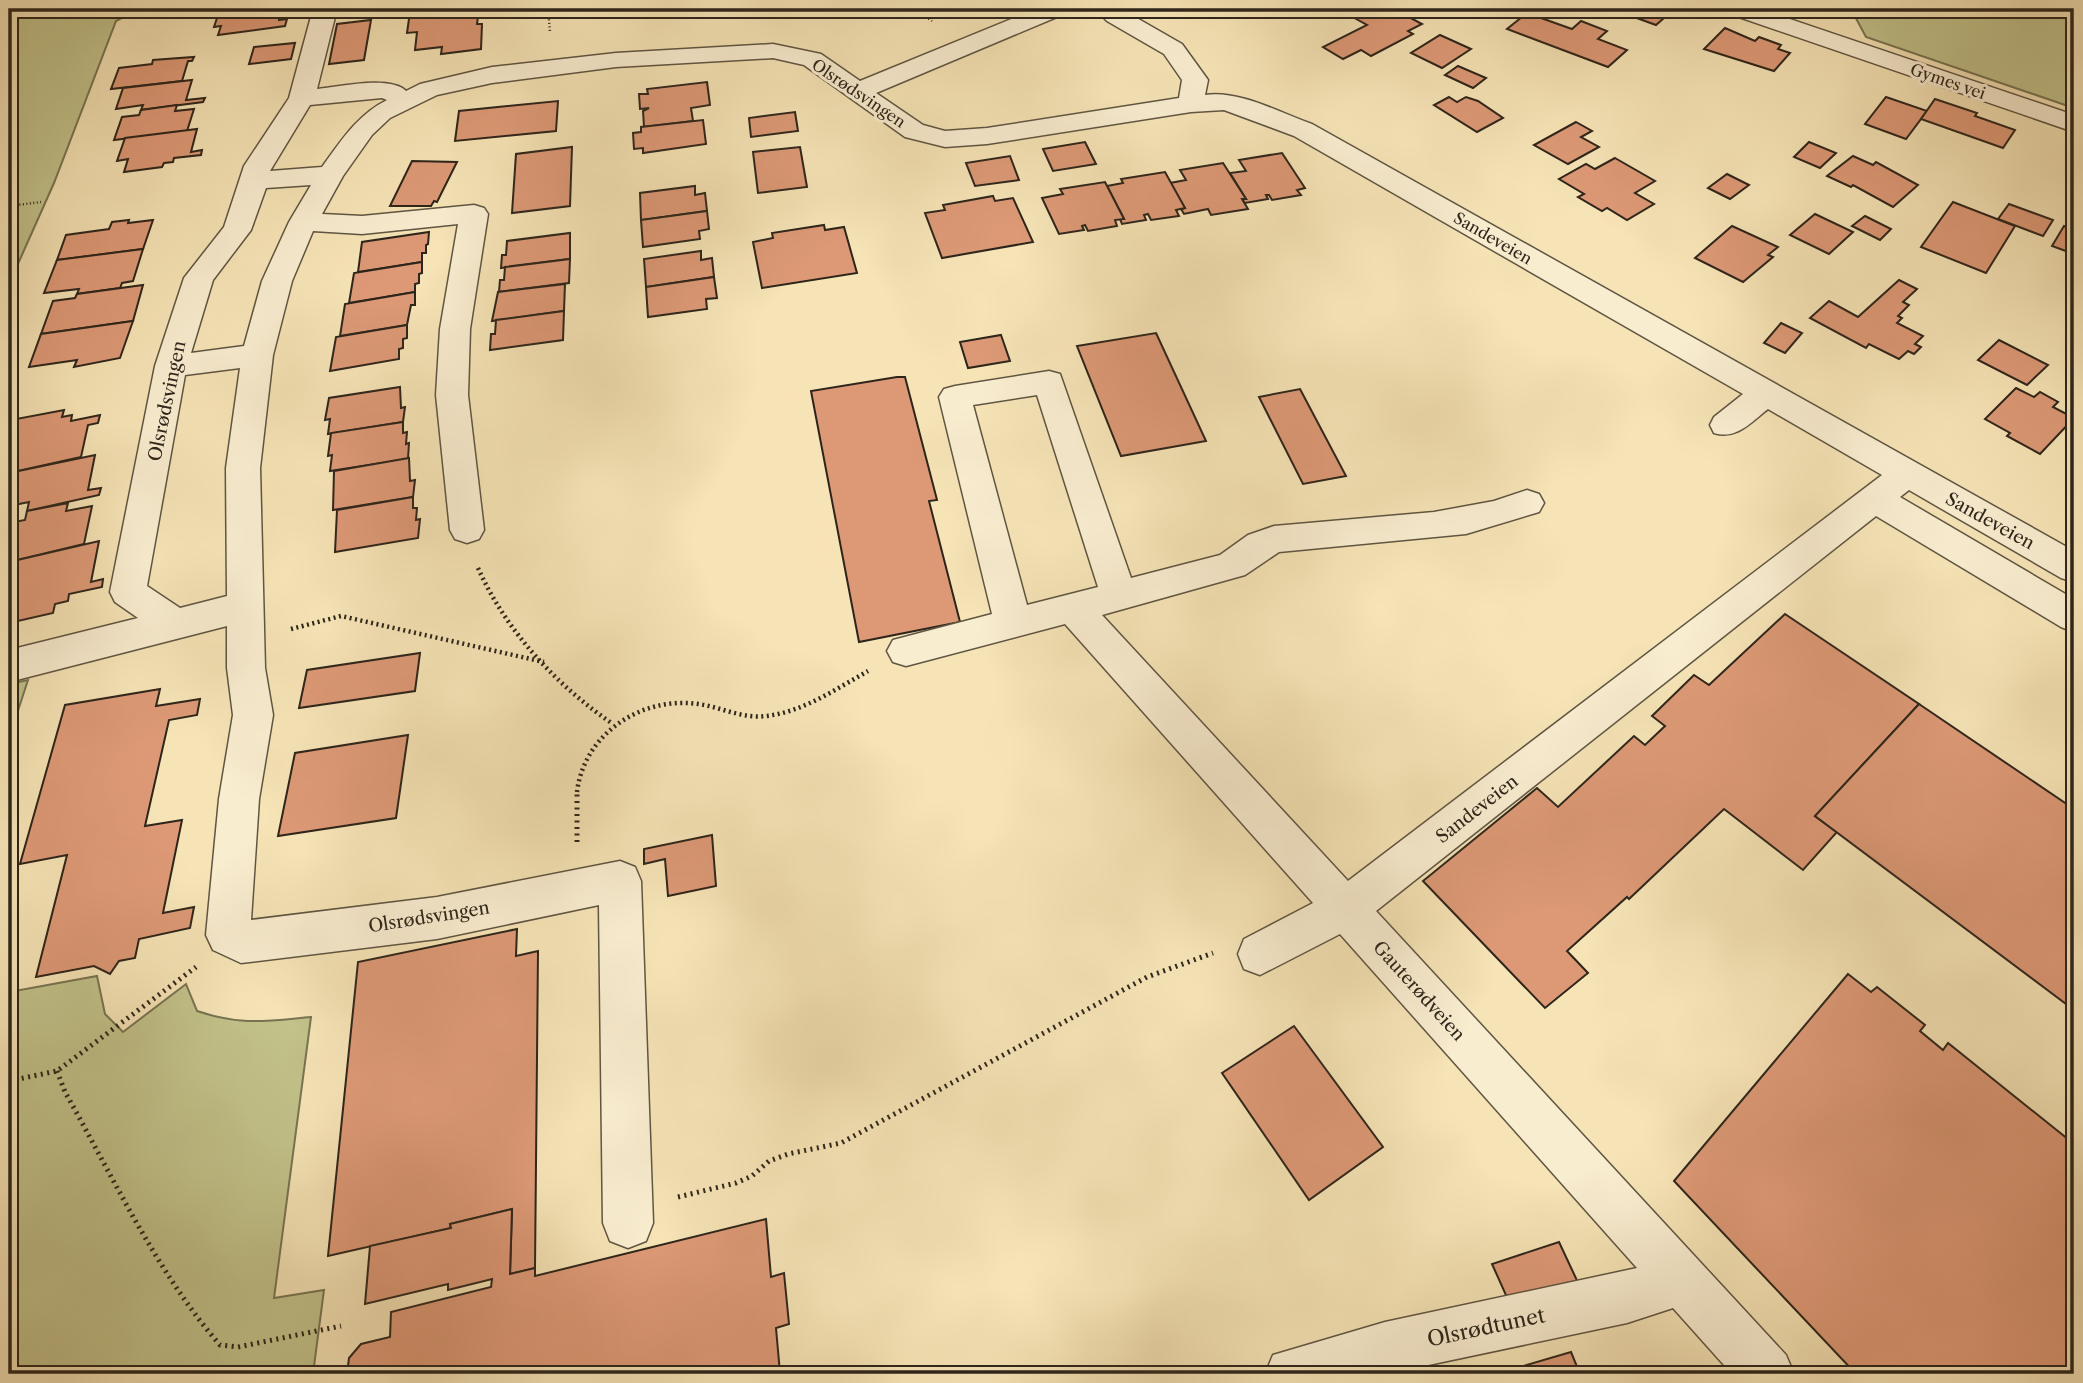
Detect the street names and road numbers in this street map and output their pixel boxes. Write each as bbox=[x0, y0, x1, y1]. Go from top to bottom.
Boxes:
street label: Olsrødsvingen bbox=[808, 54, 910, 132]
street label: Gymes vei bbox=[1908, 59, 1988, 103]
street label: Sandeveien bbox=[1450, 207, 1536, 269]
street label: Olsrødsvingen bbox=[143, 339, 191, 463]
street label: Sandeveien bbox=[1942, 488, 2038, 554]
street label: Sandeveien bbox=[1431, 770, 1523, 848]
street label: Olsrødsvingen bbox=[367, 897, 491, 937]
street label: Gauterødveien bbox=[1368, 936, 1470, 1046]
street label: Olsrødtunet bbox=[1425, 1302, 1548, 1352]

